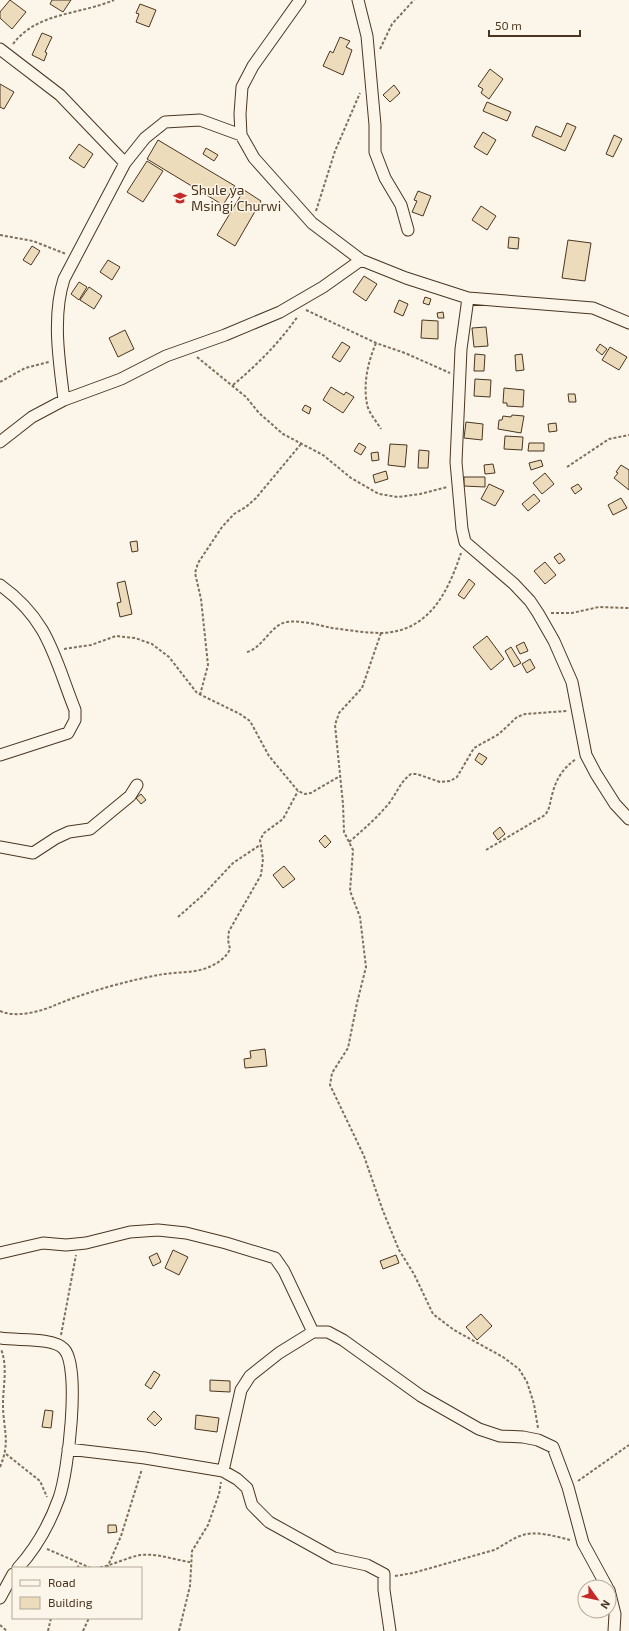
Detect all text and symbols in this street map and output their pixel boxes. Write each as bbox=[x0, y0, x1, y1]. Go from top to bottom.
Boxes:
scale bar bbox=[489, 12, 580, 38]
text: 50 m bbox=[495, 18, 522, 32]
place label: Shule ya Msingi Churwi bbox=[191, 181, 281, 214]
school or university icon: Shule ya Msingi Churwi bbox=[172, 190, 188, 206]
legend bbox=[12, 1567, 142, 1619]
text: Road bbox=[48, 1575, 76, 1589]
north arrow bbox=[577, 1579, 617, 1619]
text: Building bbox=[48, 1595, 93, 1609]
text: N bbox=[598, 1598, 613, 1612]

